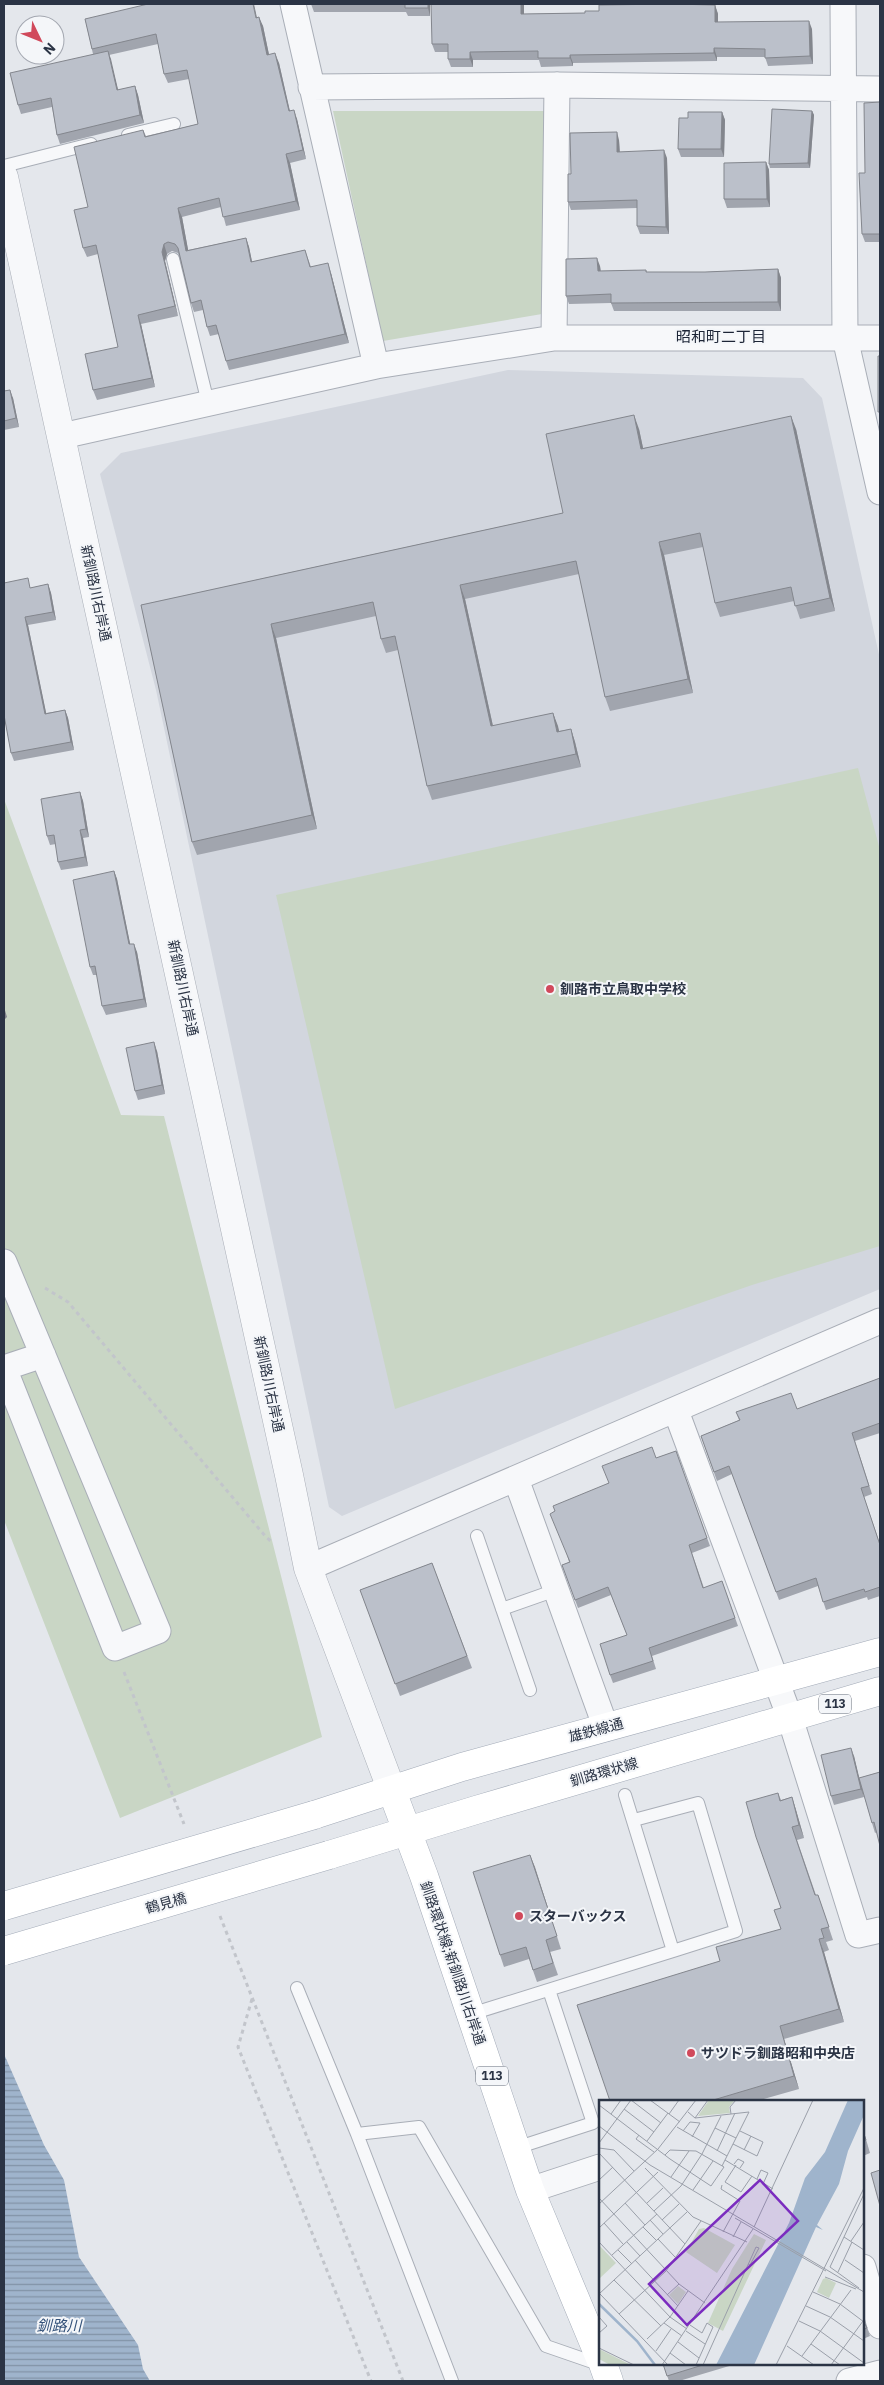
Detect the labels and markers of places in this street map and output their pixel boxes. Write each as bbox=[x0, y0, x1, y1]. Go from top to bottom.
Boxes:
place label: 釧路市立鳥取中学校 bbox=[560, 980, 686, 998]
marker: 釧路市立鳥取中学校 bbox=[544, 983, 556, 995]
place label: スターバックス bbox=[529, 1907, 626, 1925]
marker: スターバックス bbox=[513, 1910, 525, 1922]
place label: サツドラ釧路昭和中央店 bbox=[701, 2044, 855, 2062]
marker: サツドラ釧路昭和中央店 bbox=[685, 2047, 697, 2059]

